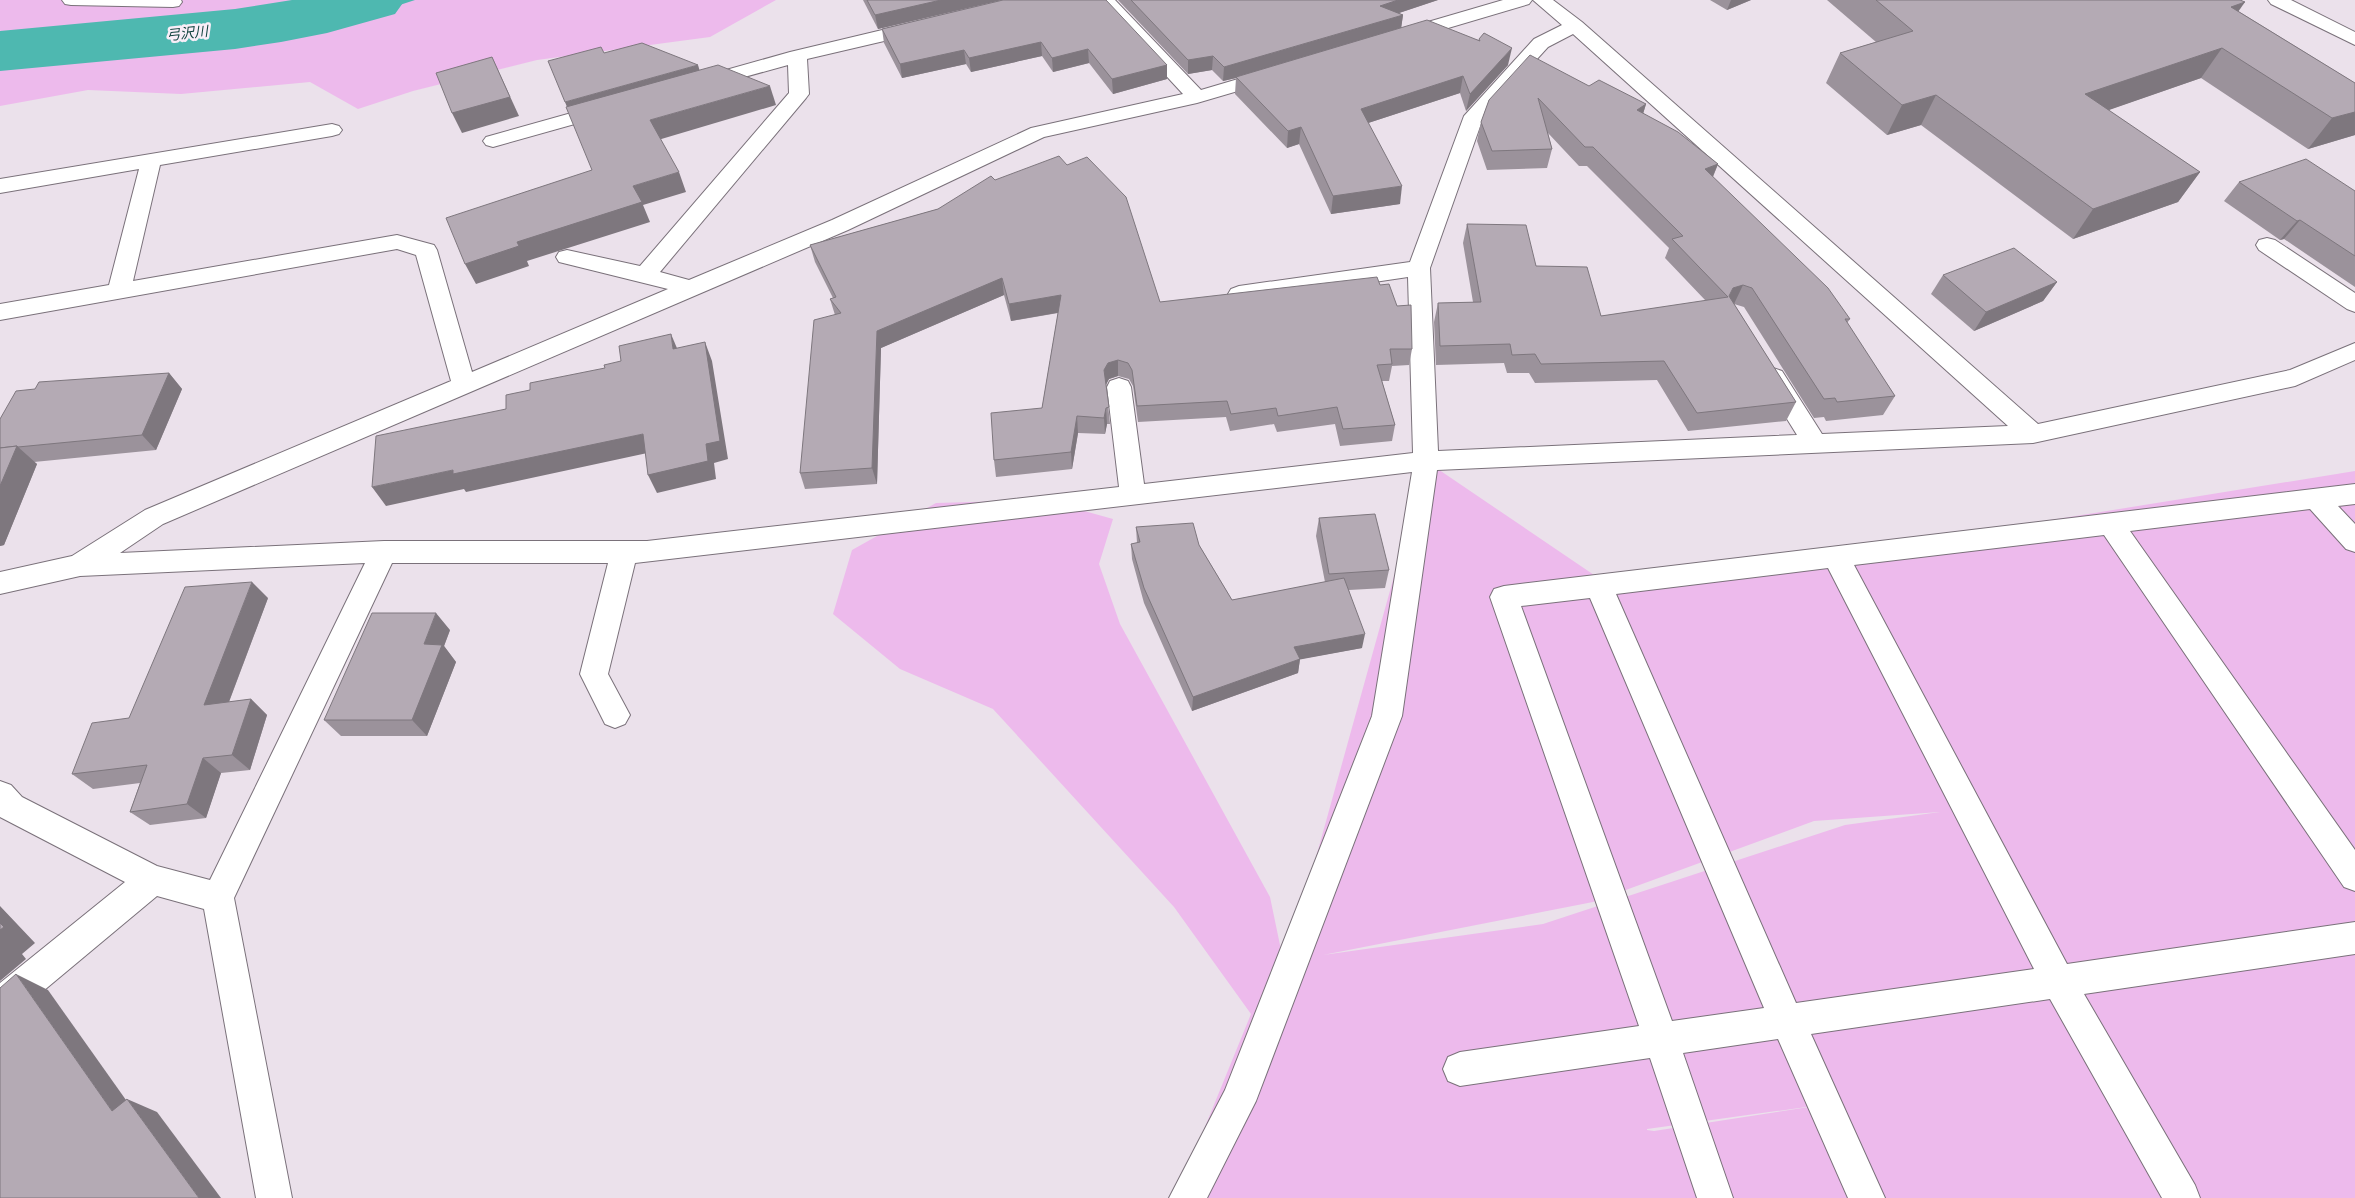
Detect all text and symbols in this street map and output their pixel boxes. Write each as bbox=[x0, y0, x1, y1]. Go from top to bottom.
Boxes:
water label: 弓沢川 bbox=[165, 22, 211, 45]

